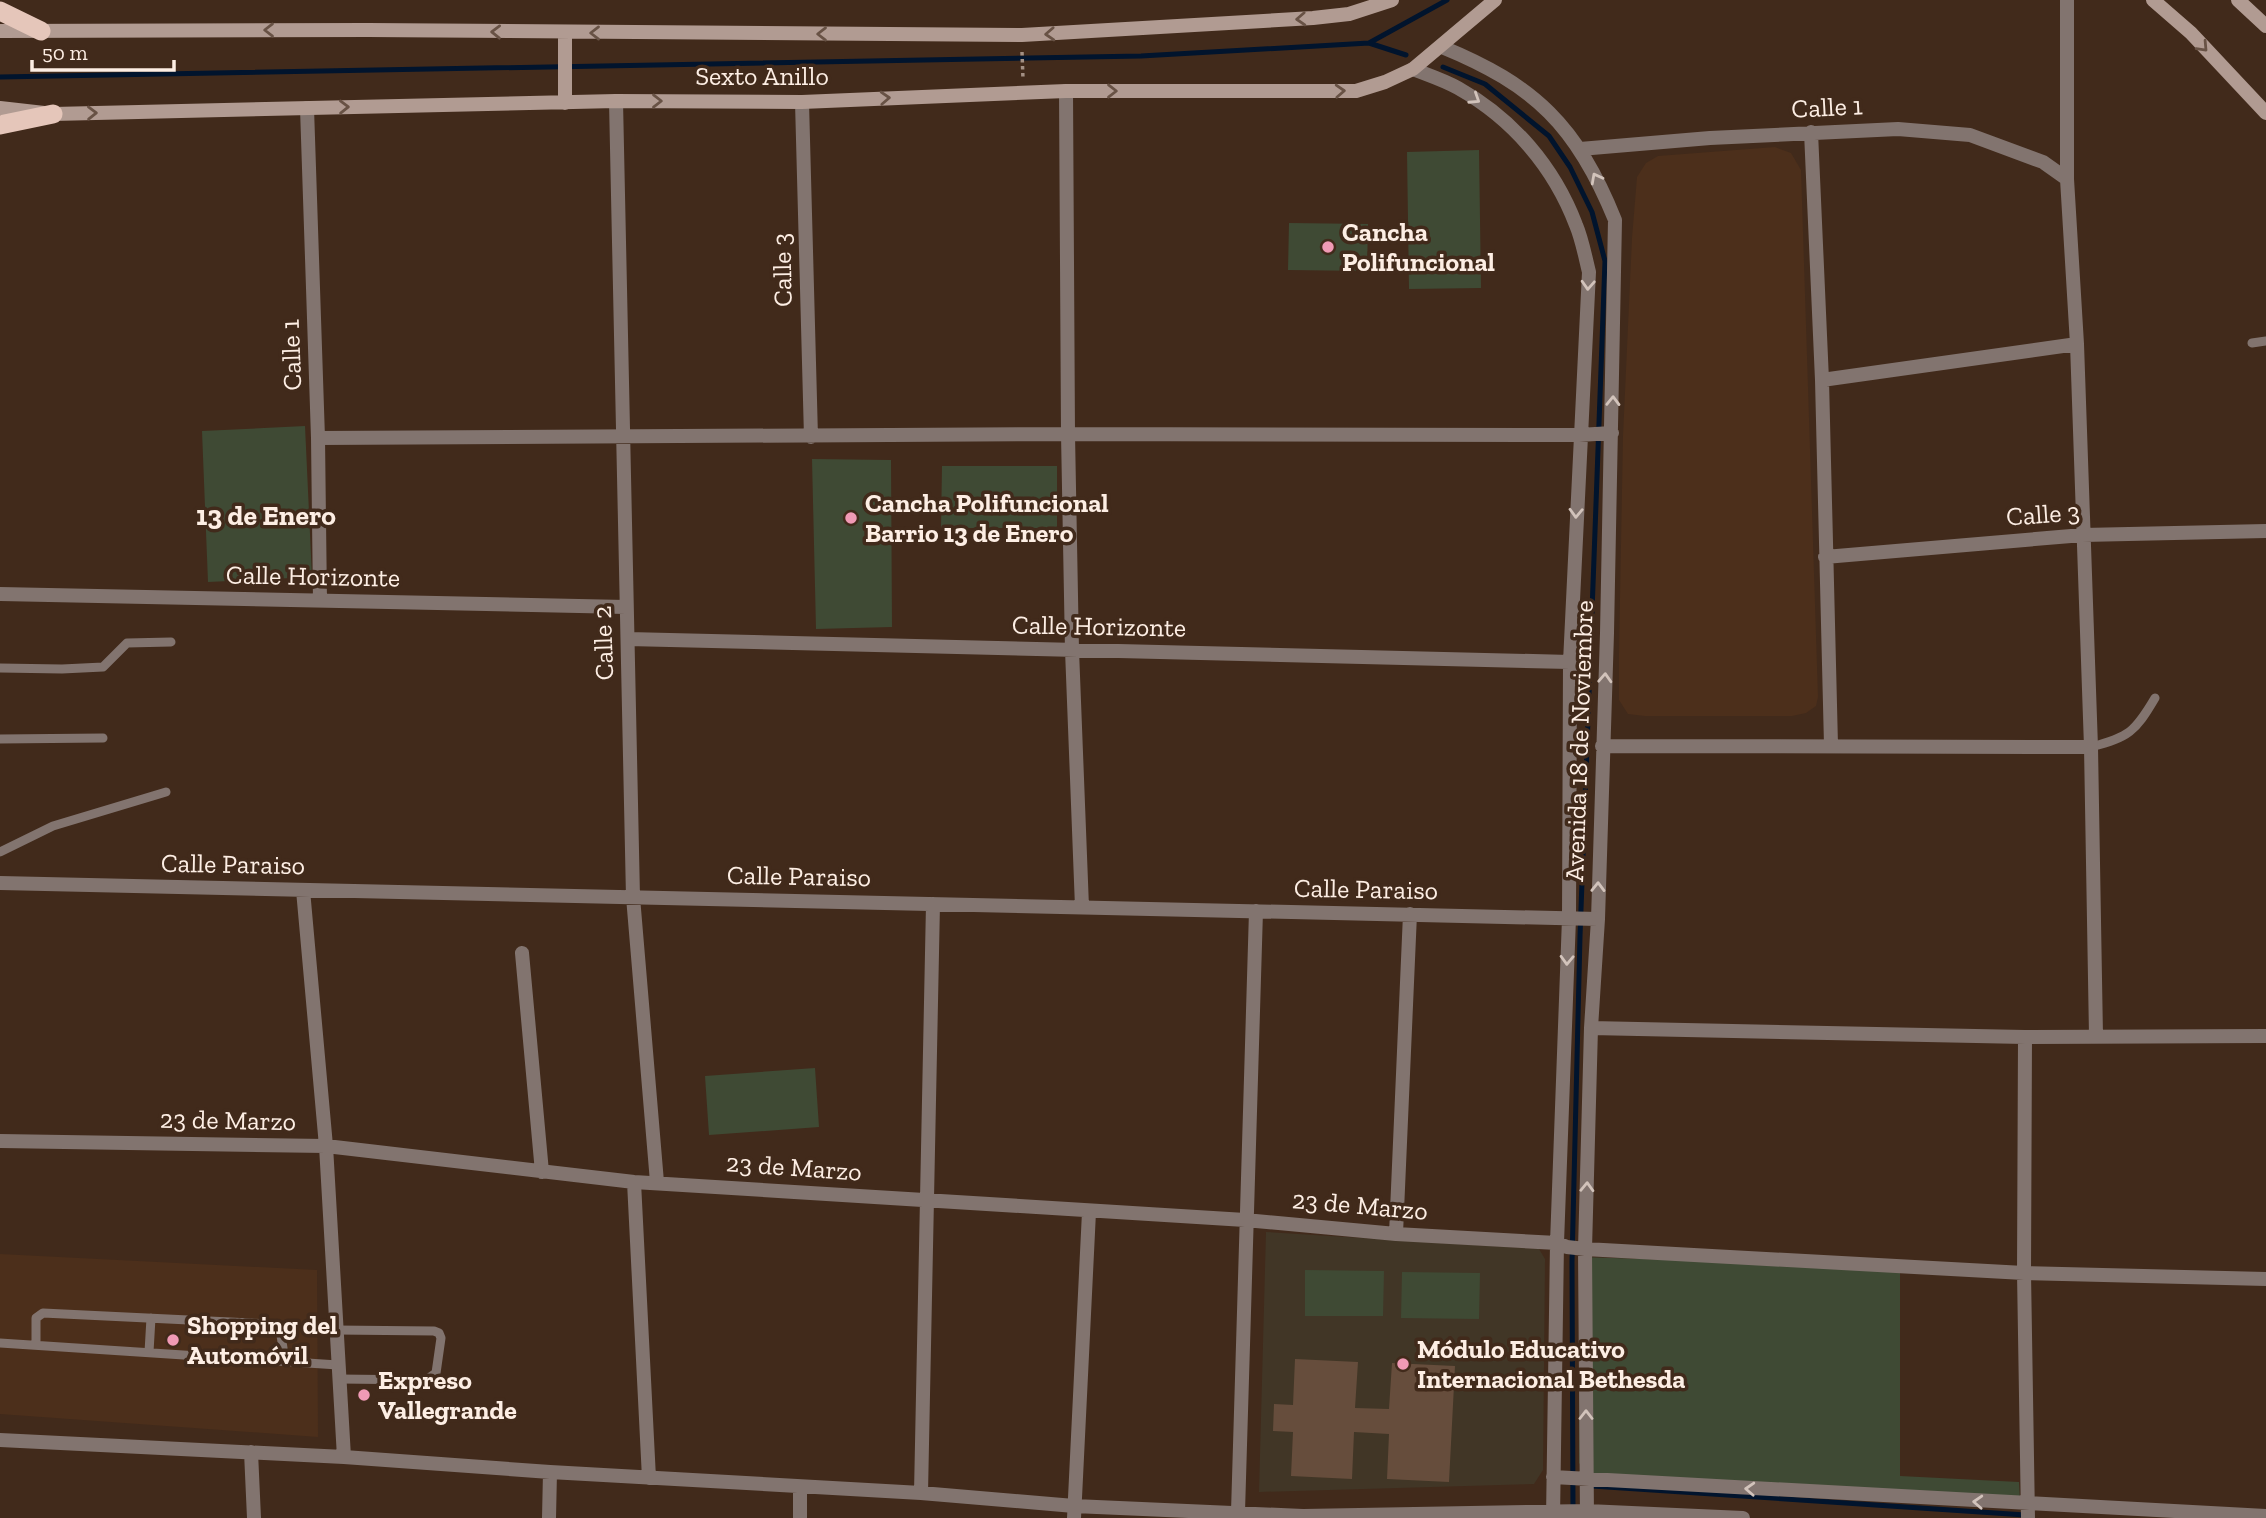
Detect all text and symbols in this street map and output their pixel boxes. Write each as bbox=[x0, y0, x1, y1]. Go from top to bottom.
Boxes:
one-way arrow bbox=[1296, 11, 1307, 26]
one-way arrow bbox=[263, 22, 274, 38]
one-way arrow bbox=[491, 24, 501, 40]
one-way arrow bbox=[589, 25, 600, 41]
one-way arrow bbox=[817, 26, 827, 42]
one-way arrow bbox=[1044, 26, 1055, 41]
scale bar bbox=[32, 28, 173, 72]
one-way arrow bbox=[2195, 38, 2208, 51]
text: 50 m bbox=[42, 40, 88, 65]
street label: Sexto Anillo bbox=[695, 60, 829, 92]
one-way arrow bbox=[1107, 83, 1118, 99]
one-way arrow bbox=[1334, 84, 1345, 99]
street label: Calle 1 bbox=[1791, 89, 1863, 125]
one-way arrow bbox=[1467, 90, 1480, 103]
one-way arrow bbox=[879, 91, 890, 106]
one-way arrow bbox=[652, 94, 663, 109]
one-way arrow bbox=[340, 99, 350, 115]
one-way arrow bbox=[88, 105, 98, 121]
one-way arrow bbox=[1591, 172, 1605, 185]
place label: Cancha Polifuncional bbox=[1342, 216, 1495, 278]
street label: Calle 3 bbox=[765, 233, 799, 307]
marker: Cancha Polifuncional bbox=[1320, 239, 1336, 255]
one-way arrow bbox=[1581, 280, 1596, 291]
street label: Calle 1 bbox=[274, 319, 308, 391]
one-way arrow bbox=[1605, 396, 1621, 406]
place label: Cancha Polifuncional Barrio 13 de Enero bbox=[865, 487, 1109, 549]
street label: Calle 3 bbox=[2005, 495, 2081, 533]
district label: 13 de Enero bbox=[196, 499, 336, 532]
one-way arrow bbox=[1569, 507, 1584, 518]
marker: Cancha Polifuncional Barrio 13 de Enero bbox=[843, 510, 859, 526]
street label: Calle Horizonte bbox=[226, 558, 400, 594]
street label: Avenida 18 de Noviembre bbox=[1558, 600, 1600, 882]
street label: Calle 2 bbox=[586, 605, 620, 681]
street label: Calle Horizonte bbox=[1012, 608, 1186, 644]
one-way arrow bbox=[1597, 672, 1612, 683]
street label: Calle Paraiso bbox=[161, 847, 305, 881]
street label: Calle Paraiso bbox=[727, 859, 871, 893]
street label: Calle Paraiso bbox=[1294, 872, 1438, 906]
one-way arrow bbox=[1591, 881, 1606, 892]
one-way arrow bbox=[1560, 955, 1575, 966]
street label: 23 de Marzo bbox=[160, 1103, 296, 1137]
street label: 23 de Marzo bbox=[725, 1146, 863, 1188]
one-way arrow bbox=[1579, 1182, 1595, 1192]
street label: 23 de Marzo bbox=[1291, 1183, 1429, 1227]
place label: Shopping del Automóvil bbox=[187, 1309, 338, 1371]
marker: Shopping del Automóvil bbox=[165, 1332, 181, 1348]
place label: Módulo Educativo Internacional Bethesda bbox=[1417, 1333, 1685, 1395]
marker: Módulo Educativo Internacional Bethesda bbox=[1395, 1356, 1411, 1372]
place label: Expreso Vallegrande bbox=[378, 1364, 517, 1426]
marker: Expreso Vallegrande bbox=[356, 1387, 372, 1403]
one-way arrow bbox=[1578, 1409, 1594, 1420]
one-way arrow bbox=[1745, 1482, 1756, 1497]
one-way arrow bbox=[1972, 1494, 1983, 1509]

